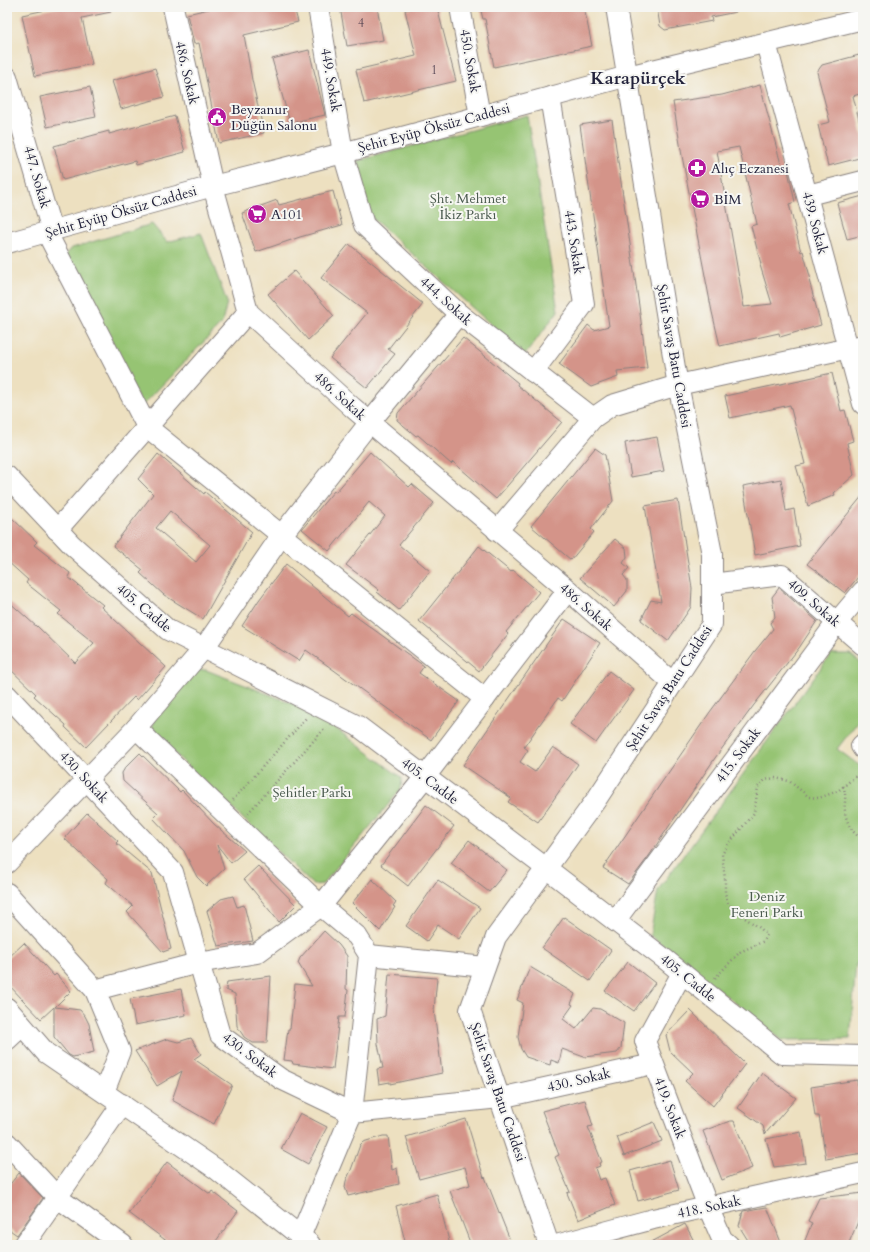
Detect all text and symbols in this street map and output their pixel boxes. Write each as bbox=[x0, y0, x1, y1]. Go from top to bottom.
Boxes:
house number: 4 bbox=[358, 15, 364, 31]
street label: 450. Sokak bbox=[455, 28, 485, 95]
street label: 486. Sokak bbox=[170, 39, 204, 107]
street label: 449. Sokak bbox=[316, 47, 346, 114]
house number: 1 bbox=[431, 62, 437, 78]
district label: Karapürçek bbox=[590, 66, 687, 91]
street label: Şehit Eyüp Öksüz Caddesi bbox=[356, 99, 512, 157]
place label: Beyzanur Düğün Salonu bbox=[231, 100, 317, 135]
public building icon: Beyzanur Düğün Salonu bbox=[206, 106, 228, 128]
street label: 447. Sokak bbox=[19, 143, 55, 211]
pharmacy icon: Alıç Eczanesi bbox=[686, 157, 708, 179]
place label: Alıç Eczanesi bbox=[711, 159, 789, 178]
street label: Şehit Eyüp Öksüz Caddesi bbox=[43, 181, 199, 243]
supermarket icon: BİM bbox=[689, 188, 711, 210]
park label: Şht. Mehmet İkiz Parkı bbox=[430, 189, 507, 224]
street label: 439. Sokak bbox=[797, 189, 833, 257]
place label: BİM bbox=[714, 190, 741, 209]
supermarket icon: A101 bbox=[246, 203, 268, 225]
place label: A101 bbox=[271, 205, 302, 224]
street label: 443. Sokak bbox=[560, 209, 589, 276]
street label: 444. Sokak bbox=[416, 272, 477, 330]
street label: Şehit Savaş Batu Caddesi bbox=[652, 283, 696, 430]
street label: 486. Sokak bbox=[310, 367, 371, 425]
street label: 409. Sokak bbox=[783, 575, 845, 632]
street label: 405. Cadde bbox=[112, 579, 176, 637]
street label: 486. Sokak bbox=[555, 579, 617, 636]
street label: Şehit Savaş Batu Caddesi bbox=[621, 622, 717, 754]
street label: 415. Sokak bbox=[711, 723, 765, 786]
street label: 430. Sokak bbox=[55, 747, 113, 807]
street label: 405. Cadde bbox=[398, 753, 462, 809]
park label: Şehitler Parkı bbox=[272, 783, 352, 802]
park label: Deniz Feneri Parkı bbox=[731, 887, 803, 922]
street label: 405. Cadde bbox=[656, 950, 720, 1006]
street label: Şehit Savaş Batu Caddesi bbox=[465, 1020, 531, 1164]
street label: 430. Sokak bbox=[219, 1028, 282, 1082]
street label: 430. Sokak bbox=[545, 1063, 613, 1097]
street label: 419. Sokak bbox=[650, 1075, 691, 1142]
street label: 418. Sokak bbox=[676, 1191, 743, 1223]

